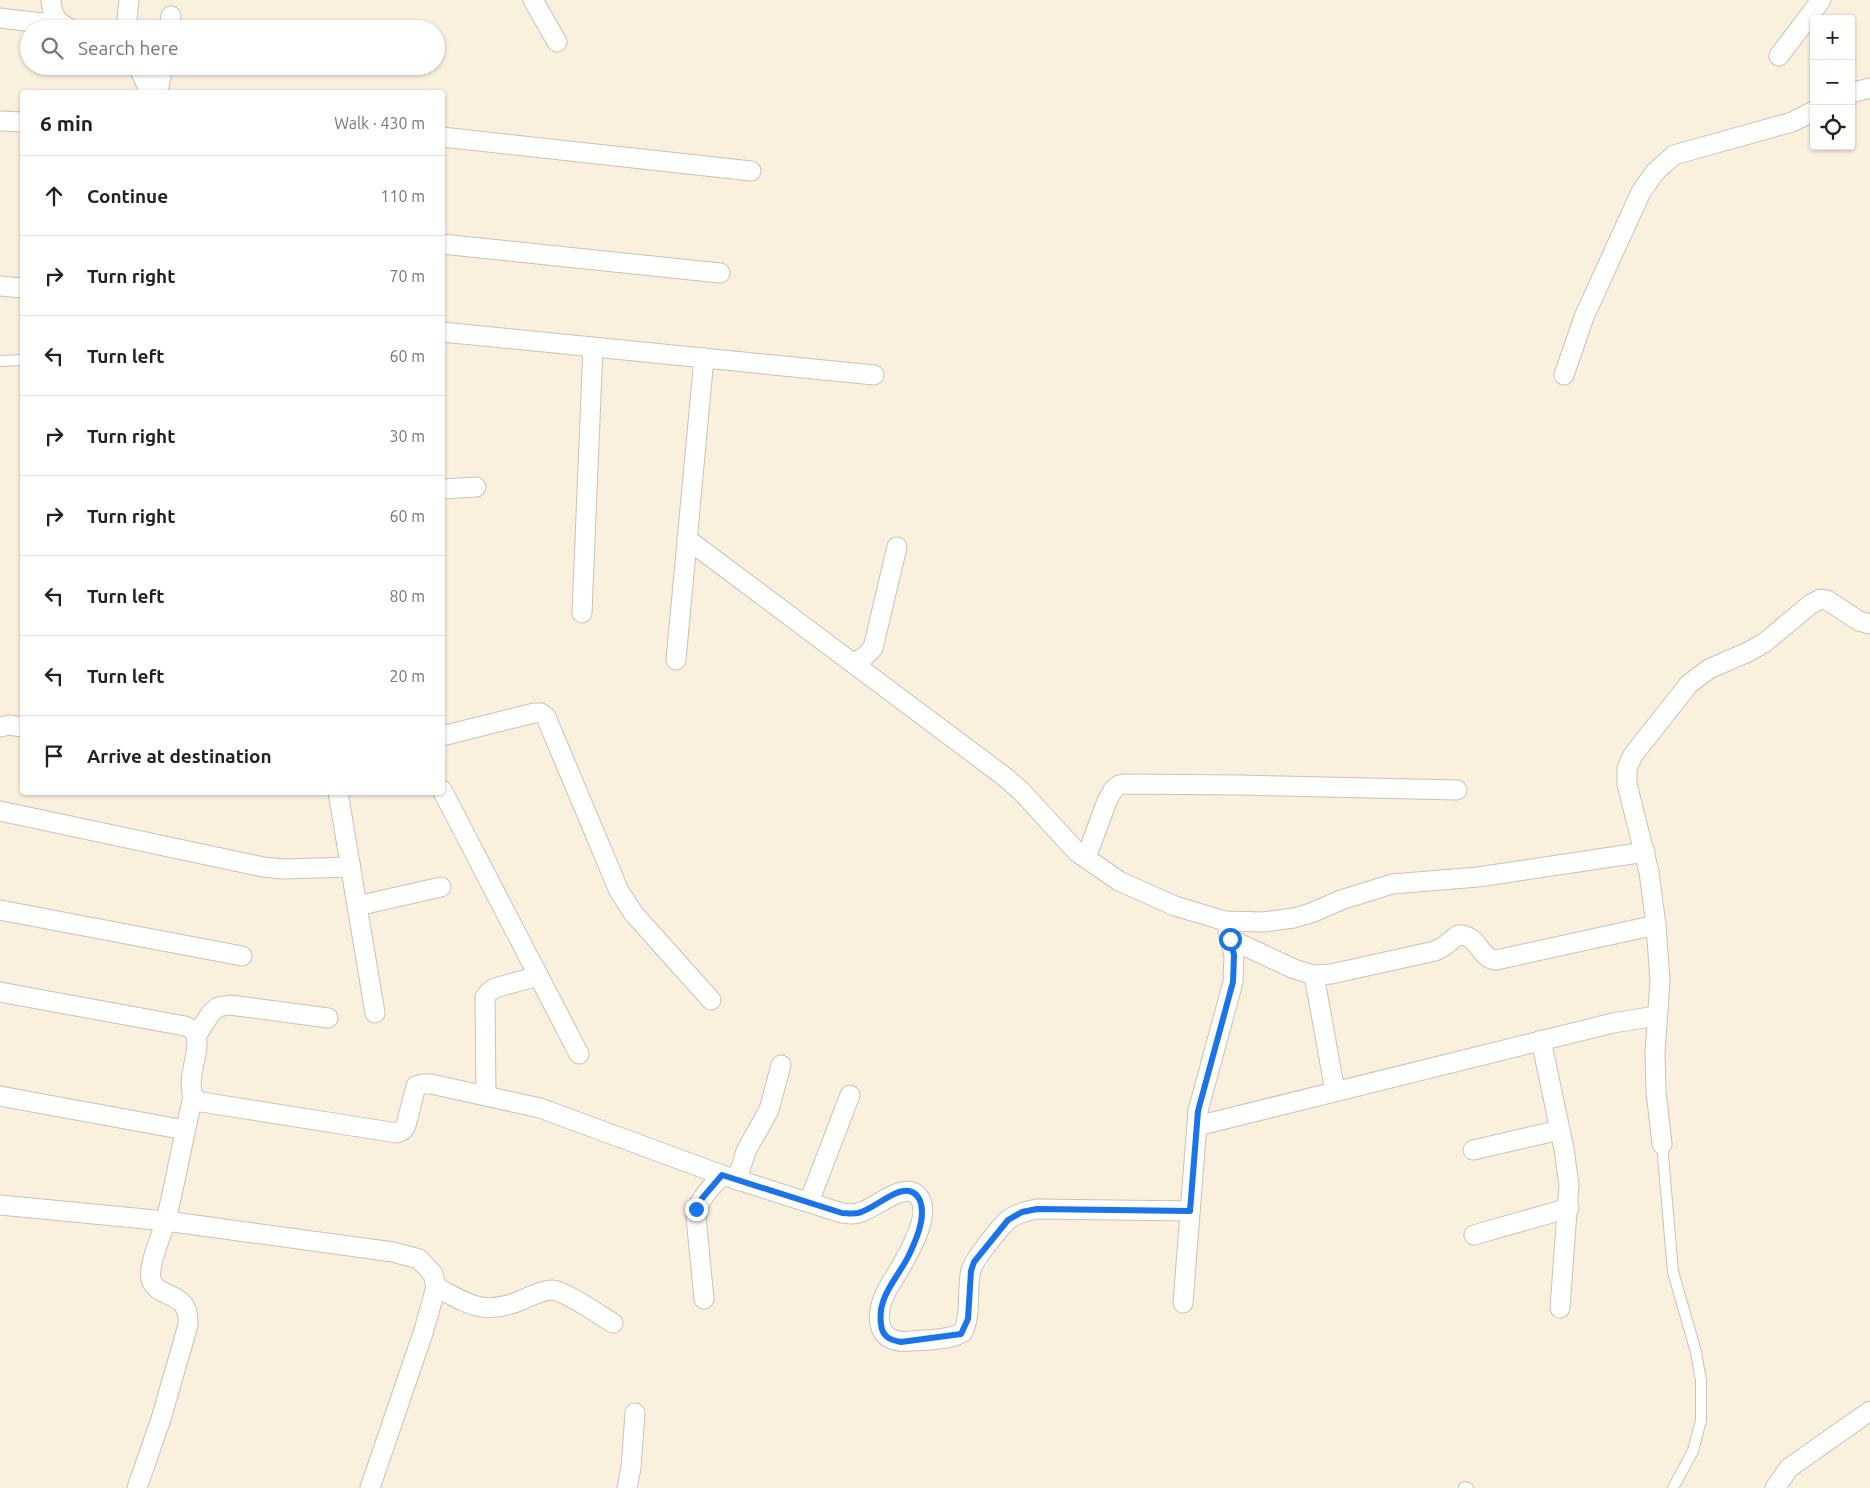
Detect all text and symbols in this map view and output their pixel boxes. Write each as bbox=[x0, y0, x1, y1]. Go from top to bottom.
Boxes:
map controls bbox=[1810, 15, 1855, 150]
button: + bbox=[1810, 15, 1855, 60]
search box bbox=[20, 20, 445, 75]
icon: search bbox=[38, 34, 66, 62]
text: Search here bbox=[78, 37, 178, 59]
button: − bbox=[1810, 60, 1855, 105]
button: locate bbox=[1810, 105, 1855, 150]
text: 6 min bbox=[40, 111, 93, 135]
text: Walk · 430 m bbox=[334, 114, 425, 132]
icon: ahead bbox=[40, 182, 68, 210]
text: Continue bbox=[87, 185, 168, 207]
text: 110 m bbox=[380, 187, 425, 205]
icon: right bbox=[40, 262, 68, 290]
text: Turn right bbox=[87, 265, 175, 287]
text: 70 m bbox=[389, 267, 425, 285]
icon: left bbox=[40, 342, 68, 370]
text: Turn left bbox=[87, 345, 165, 367]
text: 60 m bbox=[389, 347, 425, 365]
icon: right bbox=[40, 422, 68, 450]
text: Turn right bbox=[87, 425, 175, 447]
text: 30 m bbox=[389, 427, 425, 445]
icon: right bbox=[40, 502, 68, 530]
text: Turn right bbox=[87, 505, 175, 527]
text: 60 m bbox=[389, 507, 425, 525]
icon: left bbox=[40, 582, 68, 610]
text: Turn left bbox=[87, 585, 165, 607]
text: 80 m bbox=[389, 587, 425, 605]
icon: left bbox=[40, 662, 68, 690]
text: Turn left bbox=[87, 665, 165, 687]
text: 20 m bbox=[389, 667, 425, 685]
icon: arrive bbox=[40, 742, 68, 770]
text: Arrive at destination bbox=[87, 745, 272, 767]
route start bbox=[1219, 928, 1242, 951]
route end bbox=[685, 1198, 708, 1221]

